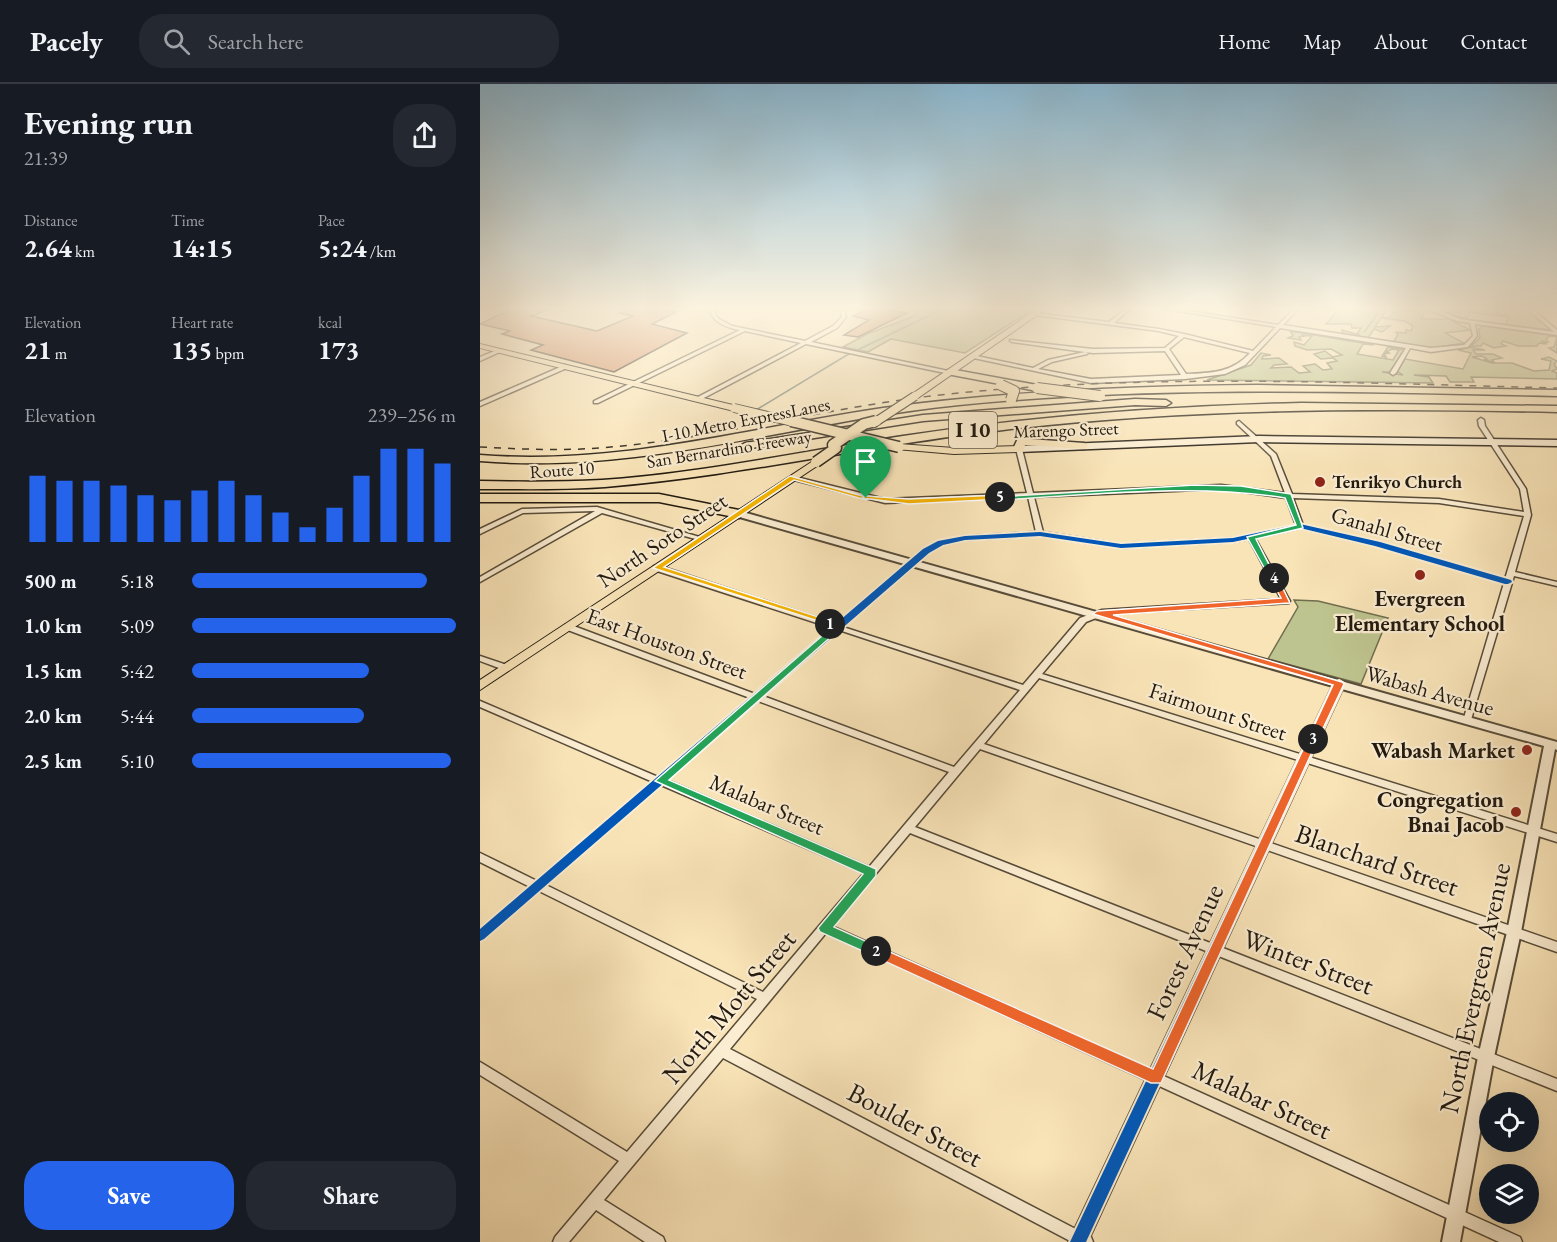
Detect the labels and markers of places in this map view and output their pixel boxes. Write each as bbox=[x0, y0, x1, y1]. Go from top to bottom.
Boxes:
pin bbox=[840, 436, 891, 498]
place label: Tenrikyo Church bbox=[1332, 470, 1462, 493]
marker: Tenrikyo Church bbox=[1313, 475, 1327, 489]
pin: 5 bbox=[985, 482, 1015, 512]
pin: 4 bbox=[1259, 563, 1289, 593]
marker: Evergreen Elementary School bbox=[1413, 568, 1427, 582]
place label: Evergreen Elementary School bbox=[1335, 584, 1505, 638]
pin: 1 bbox=[815, 609, 845, 639]
pin: 3 bbox=[1298, 724, 1328, 754]
place label: Wabash Market bbox=[1371, 736, 1516, 765]
marker: Wabash Market bbox=[1520, 743, 1534, 757]
place label: Congregation Bnai Jacob bbox=[1377, 785, 1505, 839]
marker: Congregation Bnai Jacob bbox=[1509, 805, 1523, 819]
pin: 2 bbox=[861, 936, 891, 966]

